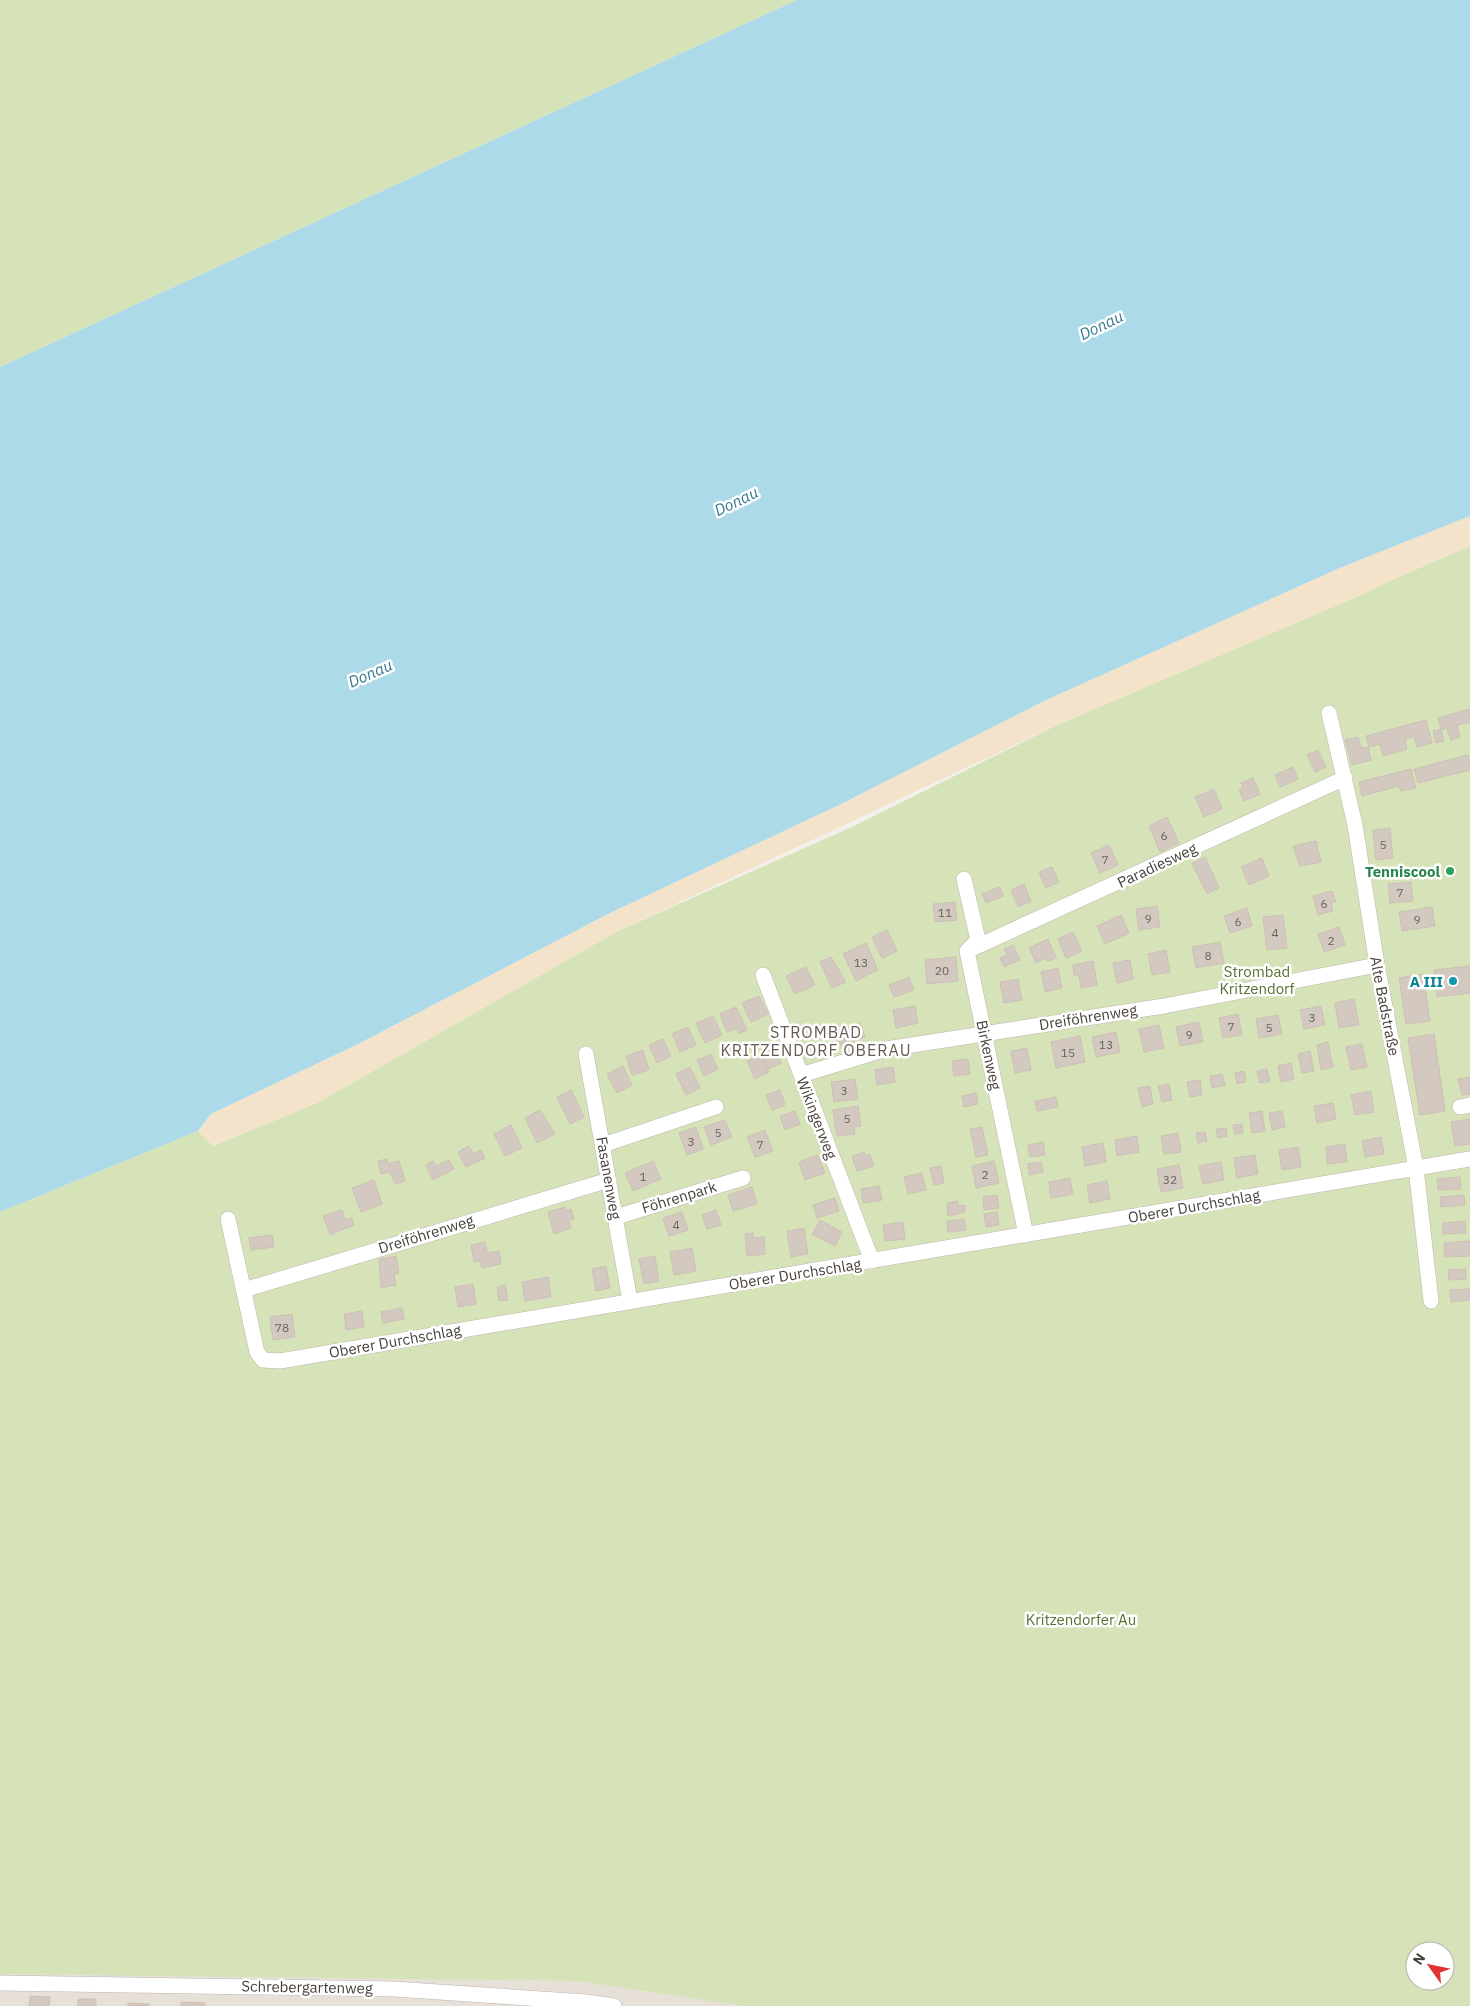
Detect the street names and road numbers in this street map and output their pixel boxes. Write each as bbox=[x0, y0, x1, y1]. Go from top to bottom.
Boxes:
street label: Paradiesweg bbox=[1114, 838, 1200, 892]
street label: Alte Badstraße bbox=[1366, 955, 1404, 1057]
street label: Dreiföhrenweg bbox=[1038, 1000, 1138, 1034]
street label: Birkenweg bbox=[972, 1018, 1006, 1092]
street label: Wikingerweg bbox=[793, 1074, 841, 1162]
street label: Fasanenweg bbox=[592, 1135, 626, 1221]
street label: Föhrenpark bbox=[639, 1177, 719, 1217]
street label: Oberer Durchschlag bbox=[1126, 1185, 1262, 1227]
street label: Dreiföhrenweg bbox=[376, 1210, 476, 1258]
street label: Oberer Durchschlag bbox=[727, 1254, 863, 1294]
street label: Oberer Durchschlag bbox=[327, 1320, 463, 1362]
street label: Schrebergartenweg bbox=[241, 1976, 373, 1998]

